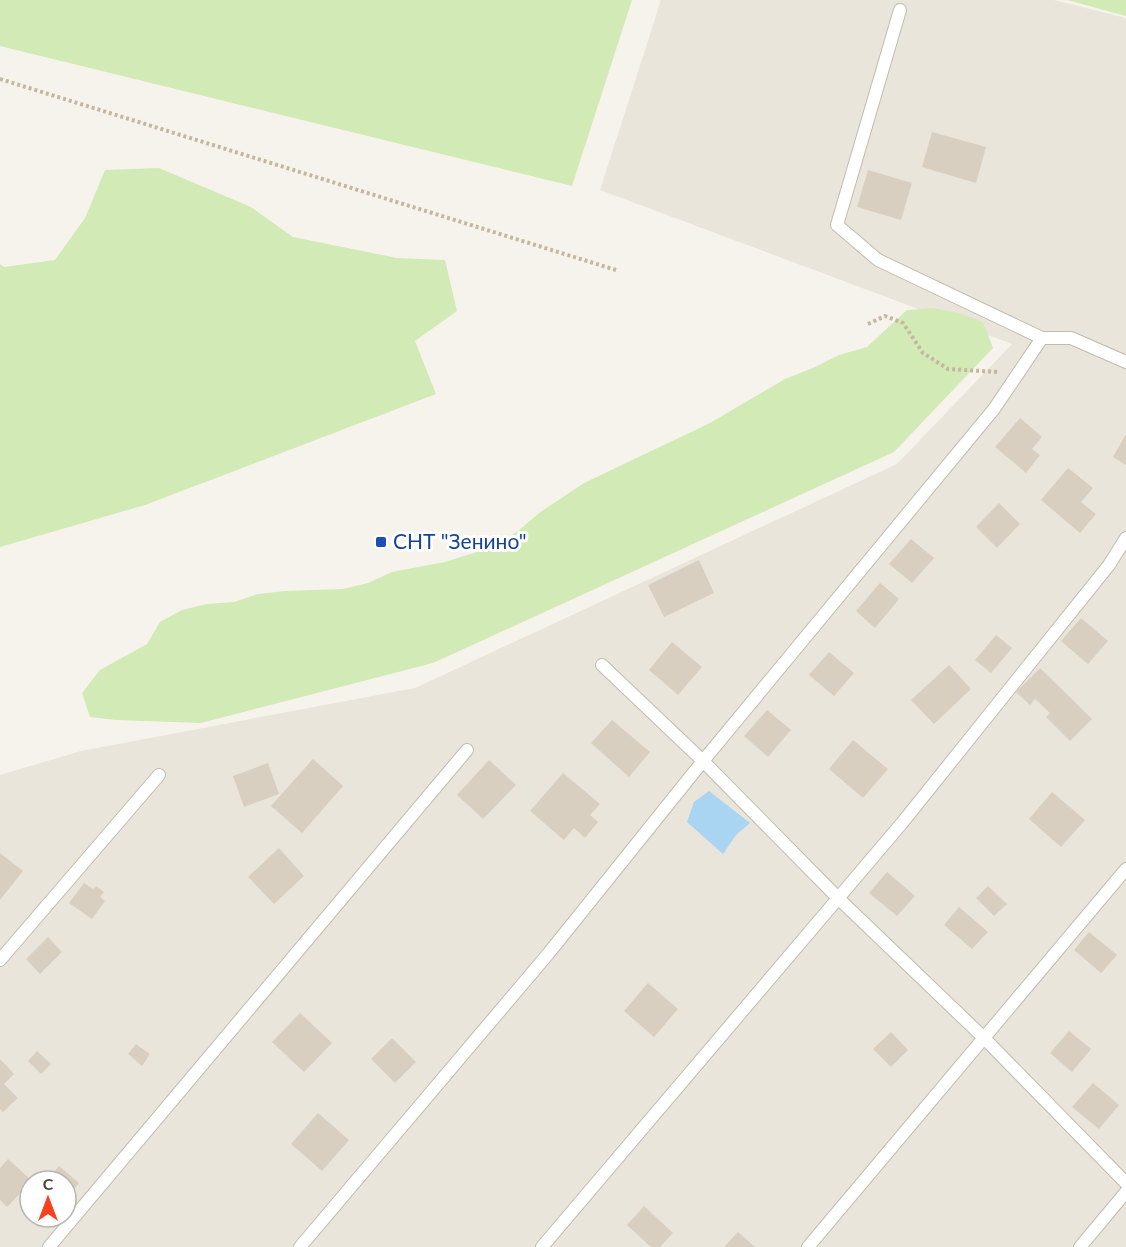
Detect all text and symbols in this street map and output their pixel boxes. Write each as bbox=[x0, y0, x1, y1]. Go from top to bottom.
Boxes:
place label: СНТ "Зенино" bbox=[393, 528, 527, 553]
marker: СНТ "Зенино" bbox=[374, 535, 388, 549]
north arrow bbox=[18, 1169, 78, 1229]
text: С bbox=[43, 1174, 54, 1193]

